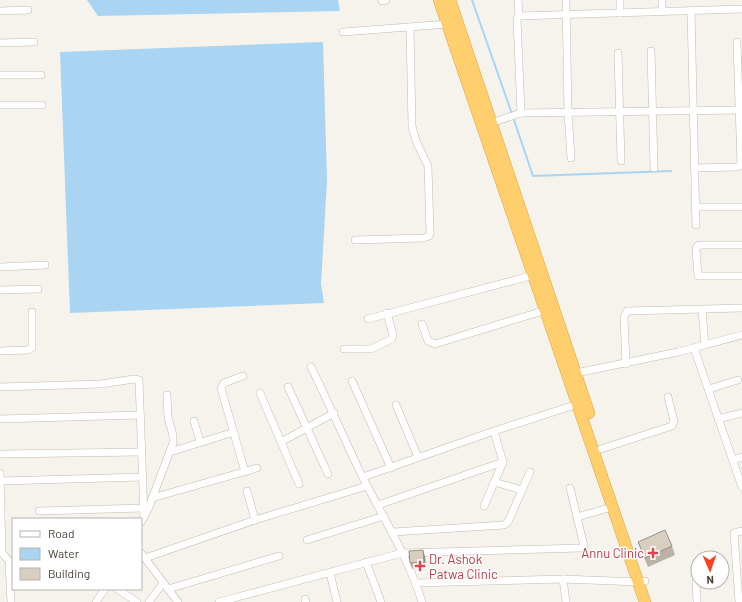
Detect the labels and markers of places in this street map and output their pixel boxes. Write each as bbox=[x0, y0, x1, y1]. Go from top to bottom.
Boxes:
place label: Annu Clinic bbox=[581, 545, 644, 561]
marker: Annu Clinic bbox=[647, 547, 659, 559]
place label: Dr. Ashok Patwa Clinic bbox=[429, 551, 498, 582]
marker: Dr. Ashok Patwa Clinic bbox=[414, 560, 426, 572]

